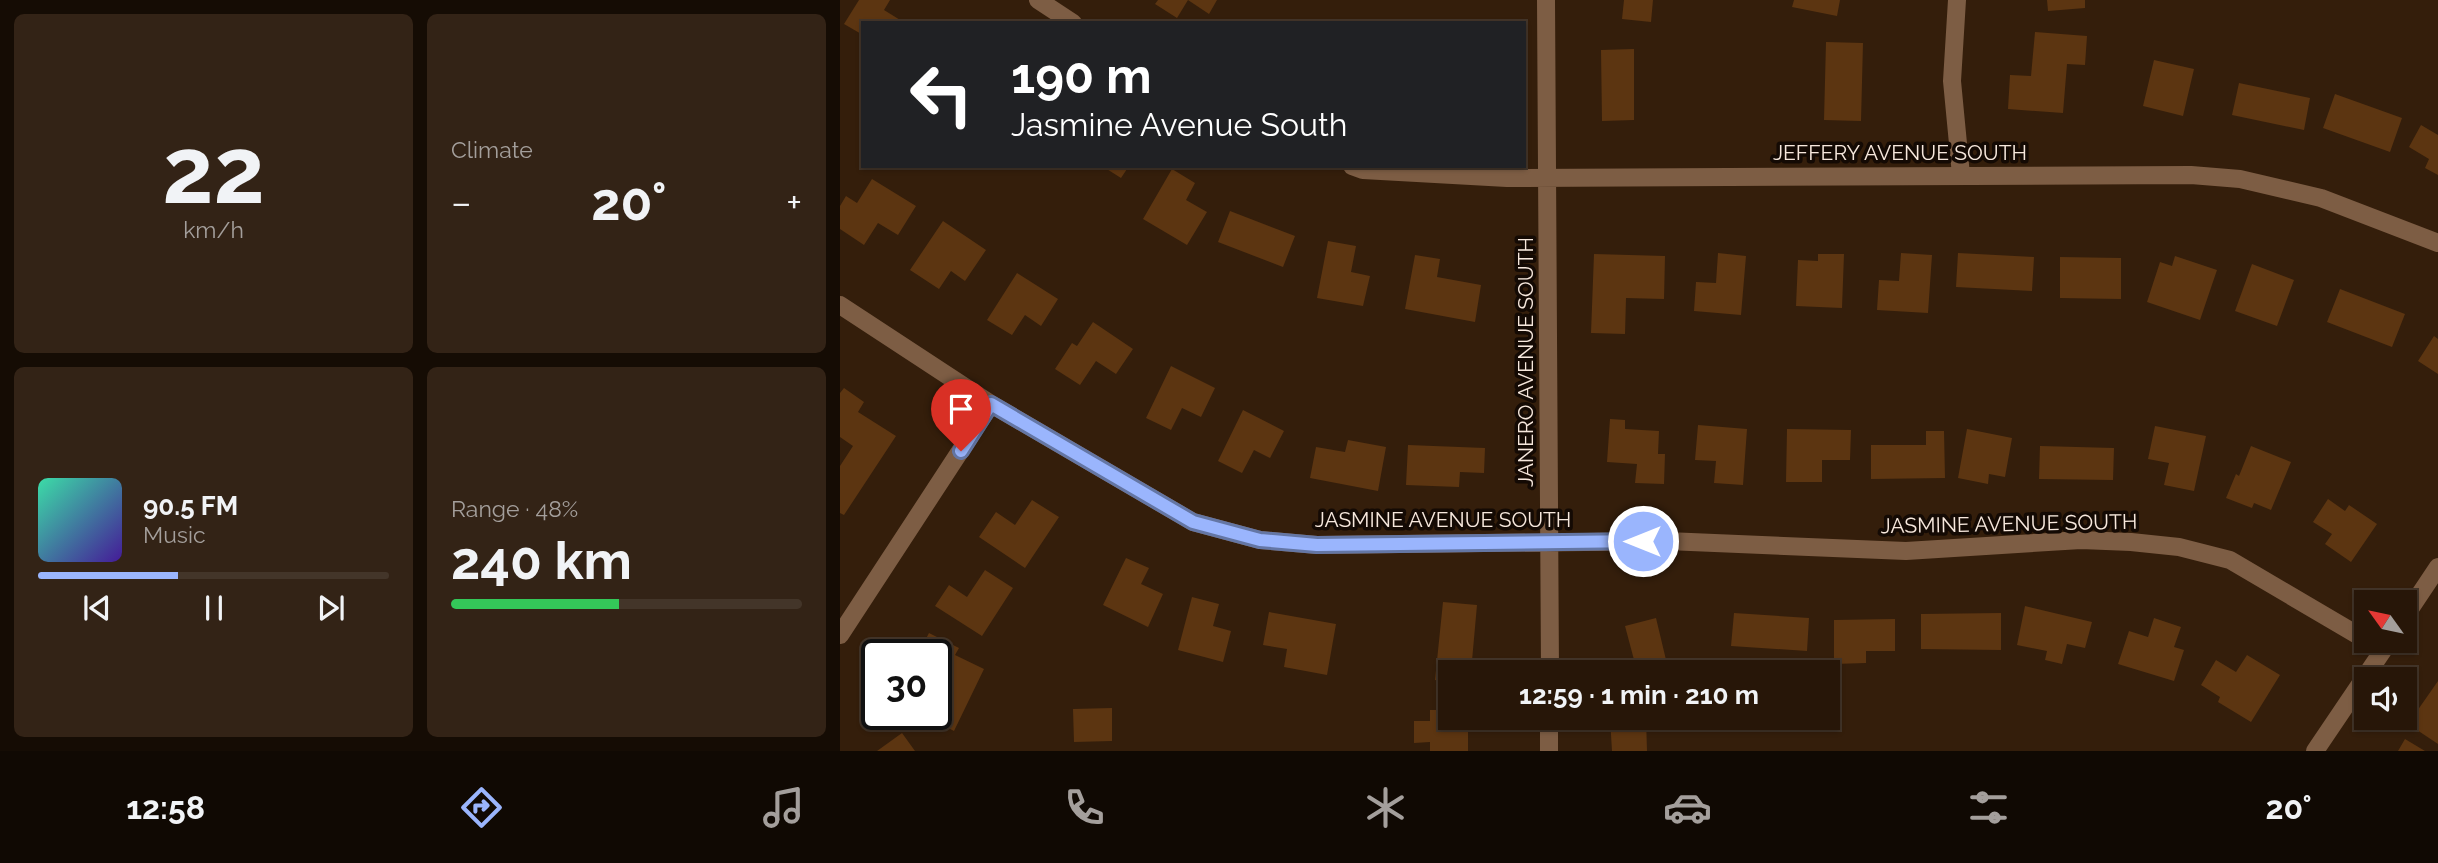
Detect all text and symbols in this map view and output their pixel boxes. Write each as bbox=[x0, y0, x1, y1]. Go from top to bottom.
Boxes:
text: 190 m bbox=[1011, 47, 1152, 104]
icon: left bbox=[896, 49, 987, 140]
text: Jasmine Avenue South bbox=[1011, 106, 1347, 143]
text: 22 bbox=[162, 117, 265, 224]
text: Climate bbox=[451, 136, 533, 163]
street label: JEFFERY AVENUE SOUTH bbox=[1773, 140, 2027, 165]
text: 20° bbox=[591, 171, 667, 232]
text: − bbox=[451, 180, 471, 225]
text: + bbox=[786, 180, 802, 225]
text: km/h bbox=[183, 216, 244, 243]
street label: JANERO AVENUE SOUTH bbox=[1513, 237, 1538, 487]
pin bbox=[931, 379, 991, 451]
icon: arrive bbox=[942, 390, 980, 428]
text: 90.5 FM bbox=[143, 491, 238, 521]
text: Range · 48% bbox=[451, 495, 578, 522]
position arrow bbox=[1606, 504, 1680, 578]
street label: JASMINE AVENUE SOUTH bbox=[1315, 507, 1571, 532]
street label: JASMINE AVENUE SOUTH bbox=[1880, 509, 2138, 538]
text: Music bbox=[143, 521, 206, 548]
text: 240 km bbox=[451, 530, 632, 591]
icon: previous bbox=[78, 589, 116, 627]
icon: pause bbox=[195, 589, 233, 627]
icon: next bbox=[312, 589, 350, 627]
north arrow bbox=[2354, 590, 2417, 653]
map controls bbox=[2354, 590, 2417, 730]
speed limit sign: 30 bbox=[861, 639, 952, 730]
button: sound bbox=[2354, 667, 2417, 730]
text: 12:59 · 1 min · 210 m bbox=[1519, 680, 1759, 710]
icon: directions bbox=[457, 783, 506, 832]
icon: music bbox=[759, 783, 808, 832]
icon: phone bbox=[1060, 783, 1109, 832]
icon: climate bbox=[1361, 783, 1410, 832]
icon: car bbox=[1663, 783, 1712, 832]
icon: filters bbox=[1964, 783, 2013, 832]
text: 12:58 bbox=[126, 789, 205, 826]
text: 20° bbox=[2265, 789, 2312, 826]

